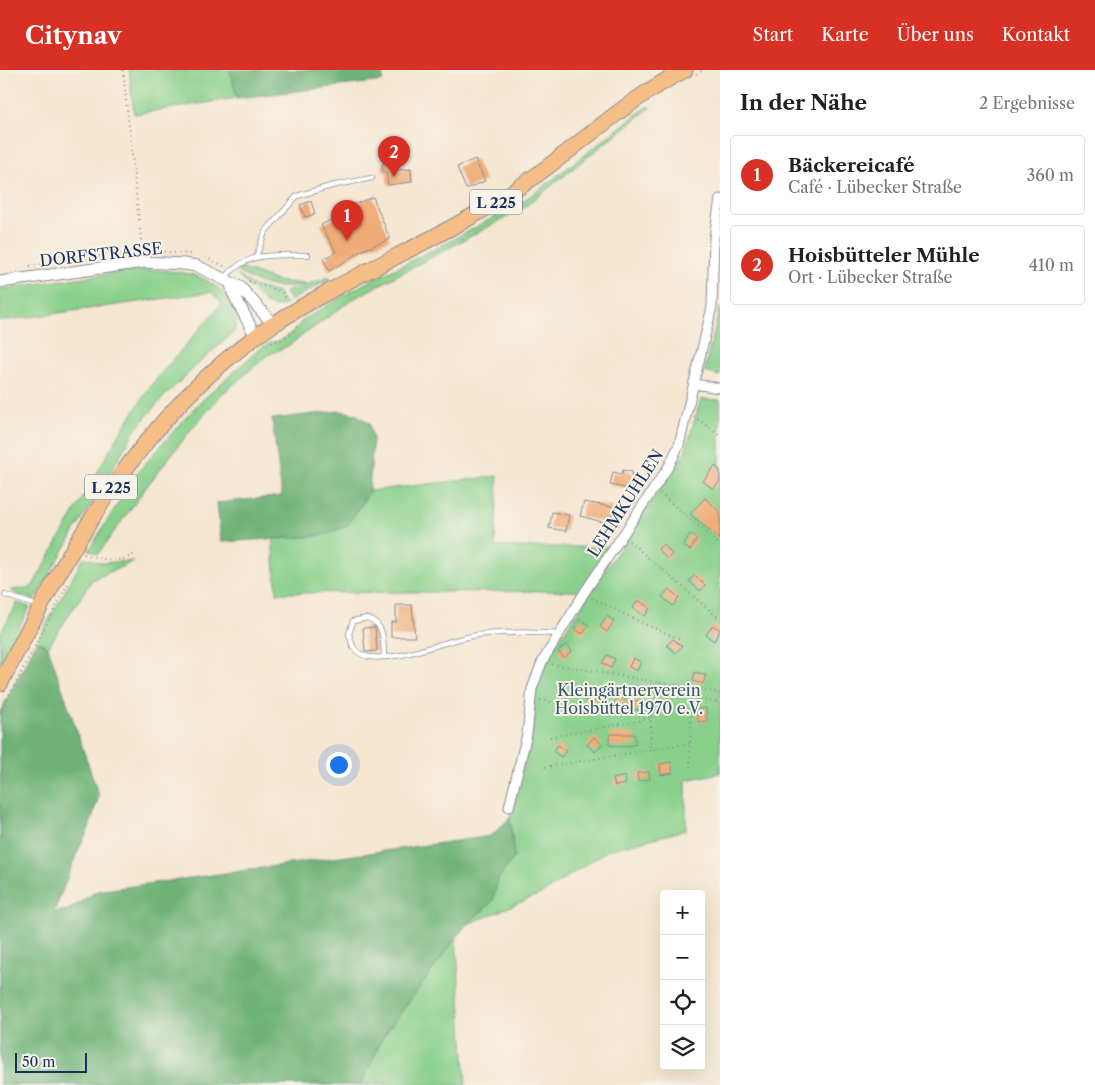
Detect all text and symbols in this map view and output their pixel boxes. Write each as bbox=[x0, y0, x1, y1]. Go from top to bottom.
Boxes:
text: Citynav bbox=[25, 21, 122, 50]
text: Start bbox=[753, 24, 793, 46]
text: Karte bbox=[821, 24, 869, 46]
text: Über uns bbox=[897, 24, 974, 46]
text: Kontakt bbox=[1002, 24, 1070, 46]
text: In der Nähe bbox=[740, 90, 867, 115]
text: 2 Ergebnisse bbox=[979, 93, 1075, 113]
pin: 2 bbox=[378, 136, 410, 177]
text: Bäckereicafé bbox=[788, 154, 915, 177]
text: 1 bbox=[753, 165, 761, 185]
text: 360 m bbox=[1027, 165, 1074, 185]
text: Café · Lübecker Straße bbox=[788, 177, 962, 197]
road number: L 225 bbox=[470, 190, 522, 214]
pin: 1 bbox=[331, 200, 363, 241]
street label: DORFSTRASSE bbox=[39, 238, 163, 270]
text: Hoisbütteler Mühle bbox=[788, 244, 980, 267]
text: 2 bbox=[752, 255, 762, 275]
text: 410 m bbox=[1029, 255, 1074, 275]
text: Ort · Lübecker Straße bbox=[788, 267, 953, 287]
street label: LEHMKUHLEN bbox=[583, 445, 667, 561]
road number: L 225 bbox=[85, 474, 137, 500]
park label: Kleingärtnerverein Hoisbüttel 1970 e.V. bbox=[555, 680, 703, 718]
your location bbox=[326, 752, 352, 778]
map controls bbox=[660, 890, 705, 1070]
button: + bbox=[660, 890, 705, 935]
button: − bbox=[660, 935, 705, 980]
button: locate bbox=[660, 980, 705, 1025]
button: layers bbox=[660, 1025, 705, 1070]
scale bar bbox=[15, 1050, 88, 1073]
text: 50 m bbox=[22, 1053, 55, 1071]

